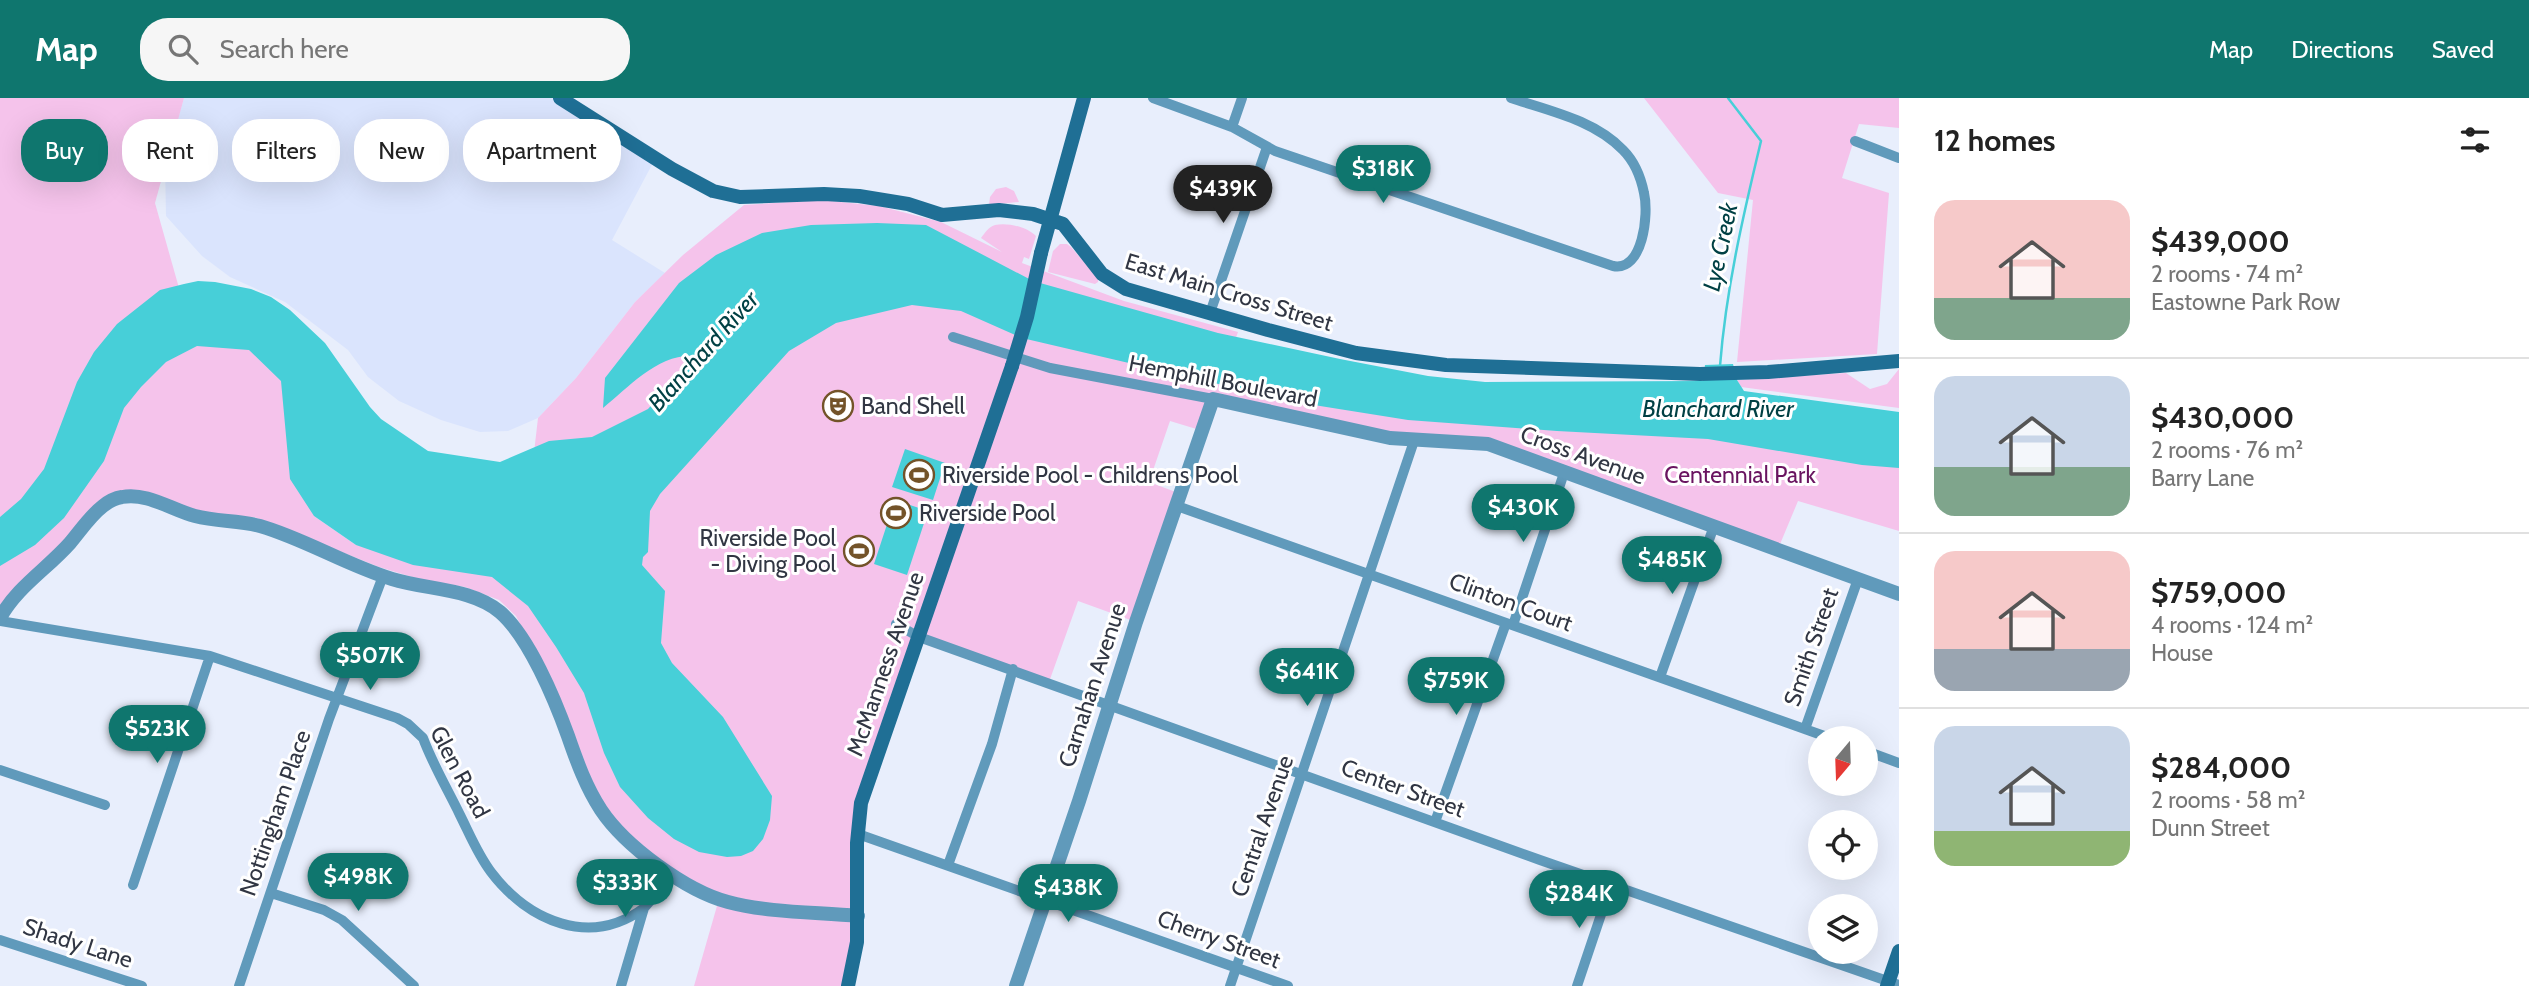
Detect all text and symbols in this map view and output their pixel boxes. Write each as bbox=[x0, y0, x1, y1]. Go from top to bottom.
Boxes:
search box bbox=[140, 18, 630, 81]
text: Map bbox=[35, 29, 98, 69]
icon: search bbox=[164, 30, 202, 68]
text: Search here bbox=[220, 33, 349, 65]
text: Map bbox=[2209, 35, 2253, 64]
text: Directions bbox=[2291, 35, 2394, 64]
text: Saved bbox=[2432, 35, 2494, 64]
chip: Buy bbox=[21, 119, 108, 182]
chip: Rent bbox=[122, 119, 218, 182]
chip: Filters bbox=[232, 119, 340, 182]
chip: New bbox=[354, 119, 449, 182]
chip: Apartment bbox=[463, 119, 621, 182]
icon: filters bbox=[2456, 121, 2494, 159]
text: 12 homes bbox=[1934, 122, 2056, 159]
pin: $318K bbox=[1334, 146, 1432, 205]
text: $318K bbox=[1352, 154, 1414, 182]
pin: $439K bbox=[1174, 166, 1272, 225]
text: $439K bbox=[1189, 174, 1257, 202]
water label: Lye Creek bbox=[1696, 199, 1744, 294]
text: $439,000 bbox=[2151, 223, 2290, 260]
icon: home bbox=[1990, 228, 2074, 312]
street label: East Main Cross Street bbox=[1122, 247, 1336, 337]
text: 2 rooms · 74 m² bbox=[2151, 260, 2303, 288]
water label: Blanchard River bbox=[642, 284, 766, 417]
text: Eastowne Park Row bbox=[2151, 288, 2340, 316]
street label: Hemphill Boulevard bbox=[1126, 349, 1320, 413]
theatre icon: Band Shell bbox=[821, 389, 855, 423]
place label: Band Shell bbox=[861, 392, 966, 420]
water label: Blanchard River bbox=[1642, 394, 1795, 423]
text: $430,000 bbox=[2151, 399, 2294, 436]
icon: home bbox=[1990, 404, 2074, 488]
street label: Cross Avenue bbox=[1517, 419, 1649, 491]
text: 2 rooms · 76 m² bbox=[2151, 436, 2303, 464]
sports icon: Riverside Pool - Childrens Pool bbox=[902, 458, 936, 492]
place label: Riverside Pool - Childrens Pool bbox=[942, 461, 1239, 489]
park label: Centennial Park bbox=[1664, 461, 1816, 489]
text: Barry Lane bbox=[2151, 464, 2254, 492]
pin: $430K bbox=[1474, 484, 1572, 544]
text: $430K bbox=[1488, 493, 1558, 521]
sports icon: Riverside Pool bbox=[879, 496, 913, 530]
place label: Riverside Pool bbox=[919, 499, 1056, 527]
place label: Riverside Pool - Diving Pool bbox=[700, 524, 837, 578]
sports icon: Riverside Pool - Diving Pool bbox=[842, 534, 876, 568]
pin: $485K bbox=[1623, 536, 1721, 596]
text: $485K bbox=[1638, 545, 1706, 573]
street label: Clinton Court bbox=[1446, 567, 1577, 637]
street label: McManness Avenue bbox=[840, 568, 930, 760]
text: $759,000 bbox=[2151, 574, 2286, 611]
icon: home bbox=[1990, 579, 2074, 663]
street label: Smith Street bbox=[1778, 584, 1844, 710]
street label: Carnahan Avenue bbox=[1052, 599, 1132, 771]
text: 4 rooms · 124 m² bbox=[2151, 611, 2313, 639]
pin: $507K bbox=[321, 632, 419, 692]
text: House bbox=[2151, 639, 2213, 667]
text: $507K bbox=[336, 641, 404, 669]
pin: $641K bbox=[1258, 648, 1356, 708]
text: $641K bbox=[1275, 657, 1339, 685]
pin: $759K bbox=[1407, 658, 1505, 717]
text: $759K bbox=[1424, 666, 1488, 694]
pin: $523K bbox=[108, 706, 206, 765]
text: $523K bbox=[125, 714, 189, 742]
street label: Glen Road bbox=[424, 721, 496, 823]
street label: Nottingham Place bbox=[234, 726, 317, 900]
north arrow bbox=[1808, 726, 1878, 796]
map controls bbox=[1808, 726, 1878, 964]
text: $284,000 bbox=[2151, 749, 2291, 786]
street label: Central Avenue bbox=[1225, 751, 1299, 900]
street label: Center Street bbox=[1337, 753, 1469, 823]
icon: home bbox=[1990, 754, 2074, 838]
text: 2 rooms · 58 m² bbox=[2151, 786, 2305, 814]
button: locate bbox=[1808, 810, 1878, 880]
text: Dunn Street bbox=[2151, 814, 2270, 842]
pin: $498K bbox=[309, 854, 407, 913]
pin: $333K bbox=[576, 860, 674, 919]
text: $498K bbox=[324, 862, 392, 890]
pin: $438K bbox=[1019, 864, 1117, 924]
text: $333K bbox=[593, 868, 657, 896]
pin: $284K bbox=[1530, 870, 1628, 930]
text: $438K bbox=[1034, 873, 1102, 901]
text: $284K bbox=[1545, 879, 1613, 907]
button: layers bbox=[1808, 894, 1878, 964]
street label: Cherry Street bbox=[1154, 904, 1285, 974]
street label: Shady Lane bbox=[20, 912, 137, 974]

